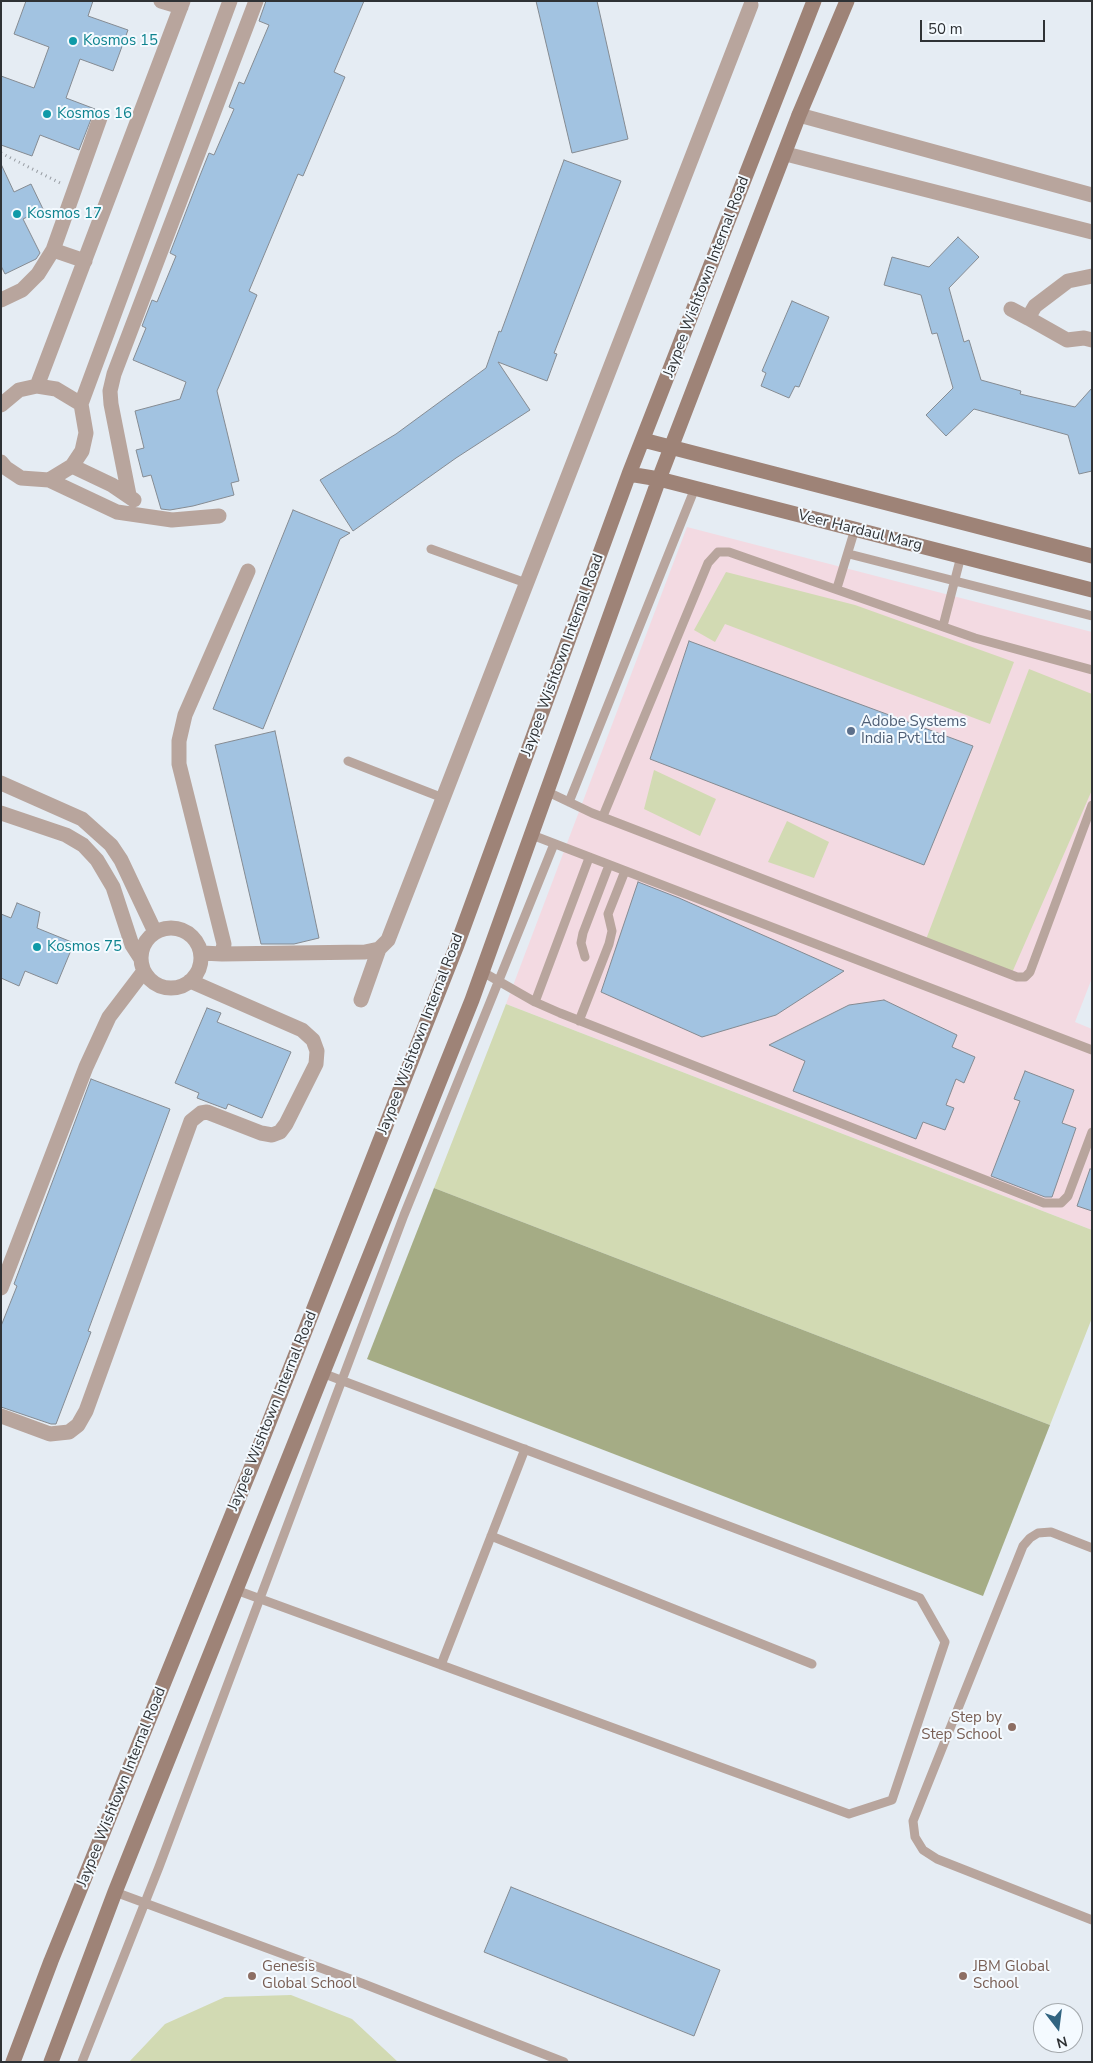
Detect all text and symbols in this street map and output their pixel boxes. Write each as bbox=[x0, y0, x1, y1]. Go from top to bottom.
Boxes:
scale bar bbox=[923, 10, 1048, 42]
text: 50 m bbox=[928, 19, 963, 39]
place label: Kosmos 15 bbox=[83, 32, 158, 50]
marker: Kosmos 15 bbox=[67, 35, 79, 47]
place label: Kosmos 16 bbox=[57, 105, 132, 123]
marker: Kosmos 16 bbox=[41, 108, 53, 120]
street label: Jaypee Wishtown Internal Road bbox=[660, 174, 754, 380]
place label: Kosmos 17 bbox=[27, 205, 102, 223]
marker: Kosmos 17 bbox=[11, 208, 23, 220]
street label: Veer Hardaul Marg bbox=[796, 507, 924, 555]
street label: Jaypee Wishtown Internal Road bbox=[518, 552, 608, 758]
place label: Adobe Systems India Pvt Ltd bbox=[861, 713, 967, 748]
marker: Adobe Systems India Pvt Ltd bbox=[845, 725, 857, 737]
street label: Jaypee Wishtown Internal Road bbox=[374, 931, 468, 1137]
place label: Kosmos 75 bbox=[47, 938, 122, 956]
marker: Kosmos 75 bbox=[31, 941, 43, 953]
street label: Jaypee Wishtown Internal Road bbox=[225, 1309, 321, 1513]
street label: Jaypee Wishtown Internal Road bbox=[74, 1685, 170, 1889]
place label: Step by Step School bbox=[921, 1709, 1002, 1744]
marker: Step by Step School bbox=[1006, 1721, 1018, 1733]
place label: Genesis Global School bbox=[262, 1958, 356, 1993]
place label: JBM Global School bbox=[973, 1958, 1049, 1993]
marker: Genesis Global School bbox=[246, 1970, 258, 1982]
marker: JBM Global School bbox=[957, 1970, 969, 1982]
north arrow bbox=[1033, 2003, 1083, 2053]
text: N bbox=[1054, 2031, 1069, 2053]

